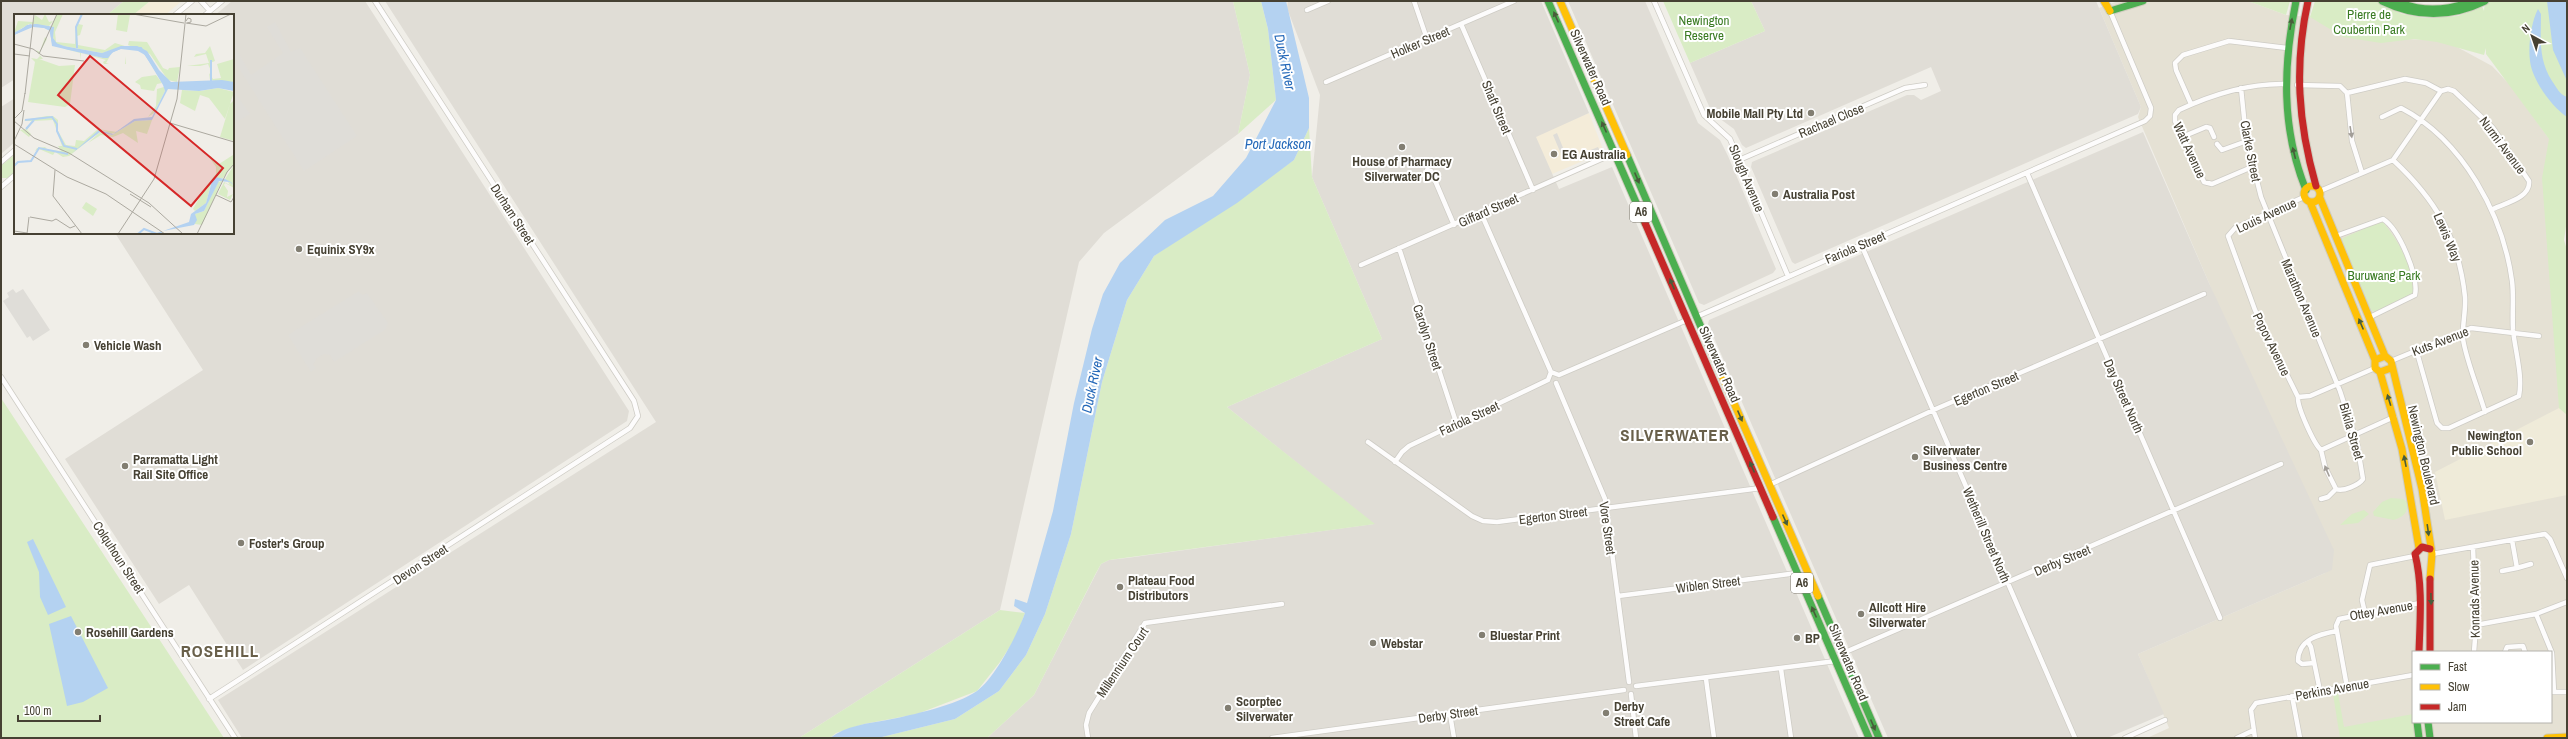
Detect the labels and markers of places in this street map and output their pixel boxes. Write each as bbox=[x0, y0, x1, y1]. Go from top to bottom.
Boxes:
place label: Mobile Mall Pty Ltd bbox=[1706, 105, 1803, 122]
marker: Mobile Mall Pty Ltd bbox=[1806, 108, 1816, 118]
marker: House of Pharmacy Silverwater DC bbox=[1397, 142, 1407, 152]
place label: EG Australia bbox=[1562, 146, 1626, 163]
marker: EG Australia bbox=[1549, 149, 1559, 159]
place label: House of Pharmacy Silverwater DC bbox=[1352, 153, 1452, 185]
place label: Australia Post bbox=[1783, 186, 1855, 203]
marker: Australia Post bbox=[1770, 189, 1780, 199]
place label: Equinix SY9x bbox=[307, 241, 375, 258]
marker: Equinix SY9x bbox=[294, 244, 304, 254]
place label: Vehicle Wash bbox=[94, 337, 162, 354]
marker: Vehicle Wash bbox=[81, 340, 91, 350]
place label: Newington Public School bbox=[2452, 427, 2522, 459]
marker: Newington Public School bbox=[2525, 437, 2535, 447]
place label: Silverwater Business Centre bbox=[1923, 442, 2007, 474]
place label: Parramatta Light Rail Site Office bbox=[133, 451, 218, 483]
marker: Silverwater Business Centre bbox=[1910, 452, 1920, 462]
marker: Parramatta Light Rail Site Office bbox=[120, 461, 130, 471]
place label: Foster's Group bbox=[249, 535, 324, 552]
marker: Foster's Group bbox=[236, 538, 246, 548]
place label: Plateau Food Distributors bbox=[1128, 572, 1194, 604]
marker: Plateau Food Distributors bbox=[1115, 582, 1125, 592]
place label: Allcott Hire Silverwater bbox=[1869, 599, 1927, 631]
marker: Allcott Hire Silverwater bbox=[1856, 609, 1866, 619]
place label: Rosehill Gardens bbox=[86, 624, 174, 641]
marker: Rosehill Gardens bbox=[73, 627, 83, 637]
place label: Bluestar Print bbox=[1490, 627, 1560, 644]
marker: Bluestar Print bbox=[1477, 630, 1487, 640]
place label: BP bbox=[1805, 630, 1820, 647]
marker: BP bbox=[1792, 633, 1802, 643]
place label: Webstar bbox=[1381, 635, 1424, 652]
marker: Webstar bbox=[1368, 638, 1378, 648]
place label: Scorptec Silverwater bbox=[1236, 693, 1294, 725]
place label: Derby Street Cafe bbox=[1614, 698, 1670, 730]
marker: Scorptec Silverwater bbox=[1223, 703, 1233, 713]
marker: Derby Street Cafe bbox=[1601, 708, 1611, 718]

